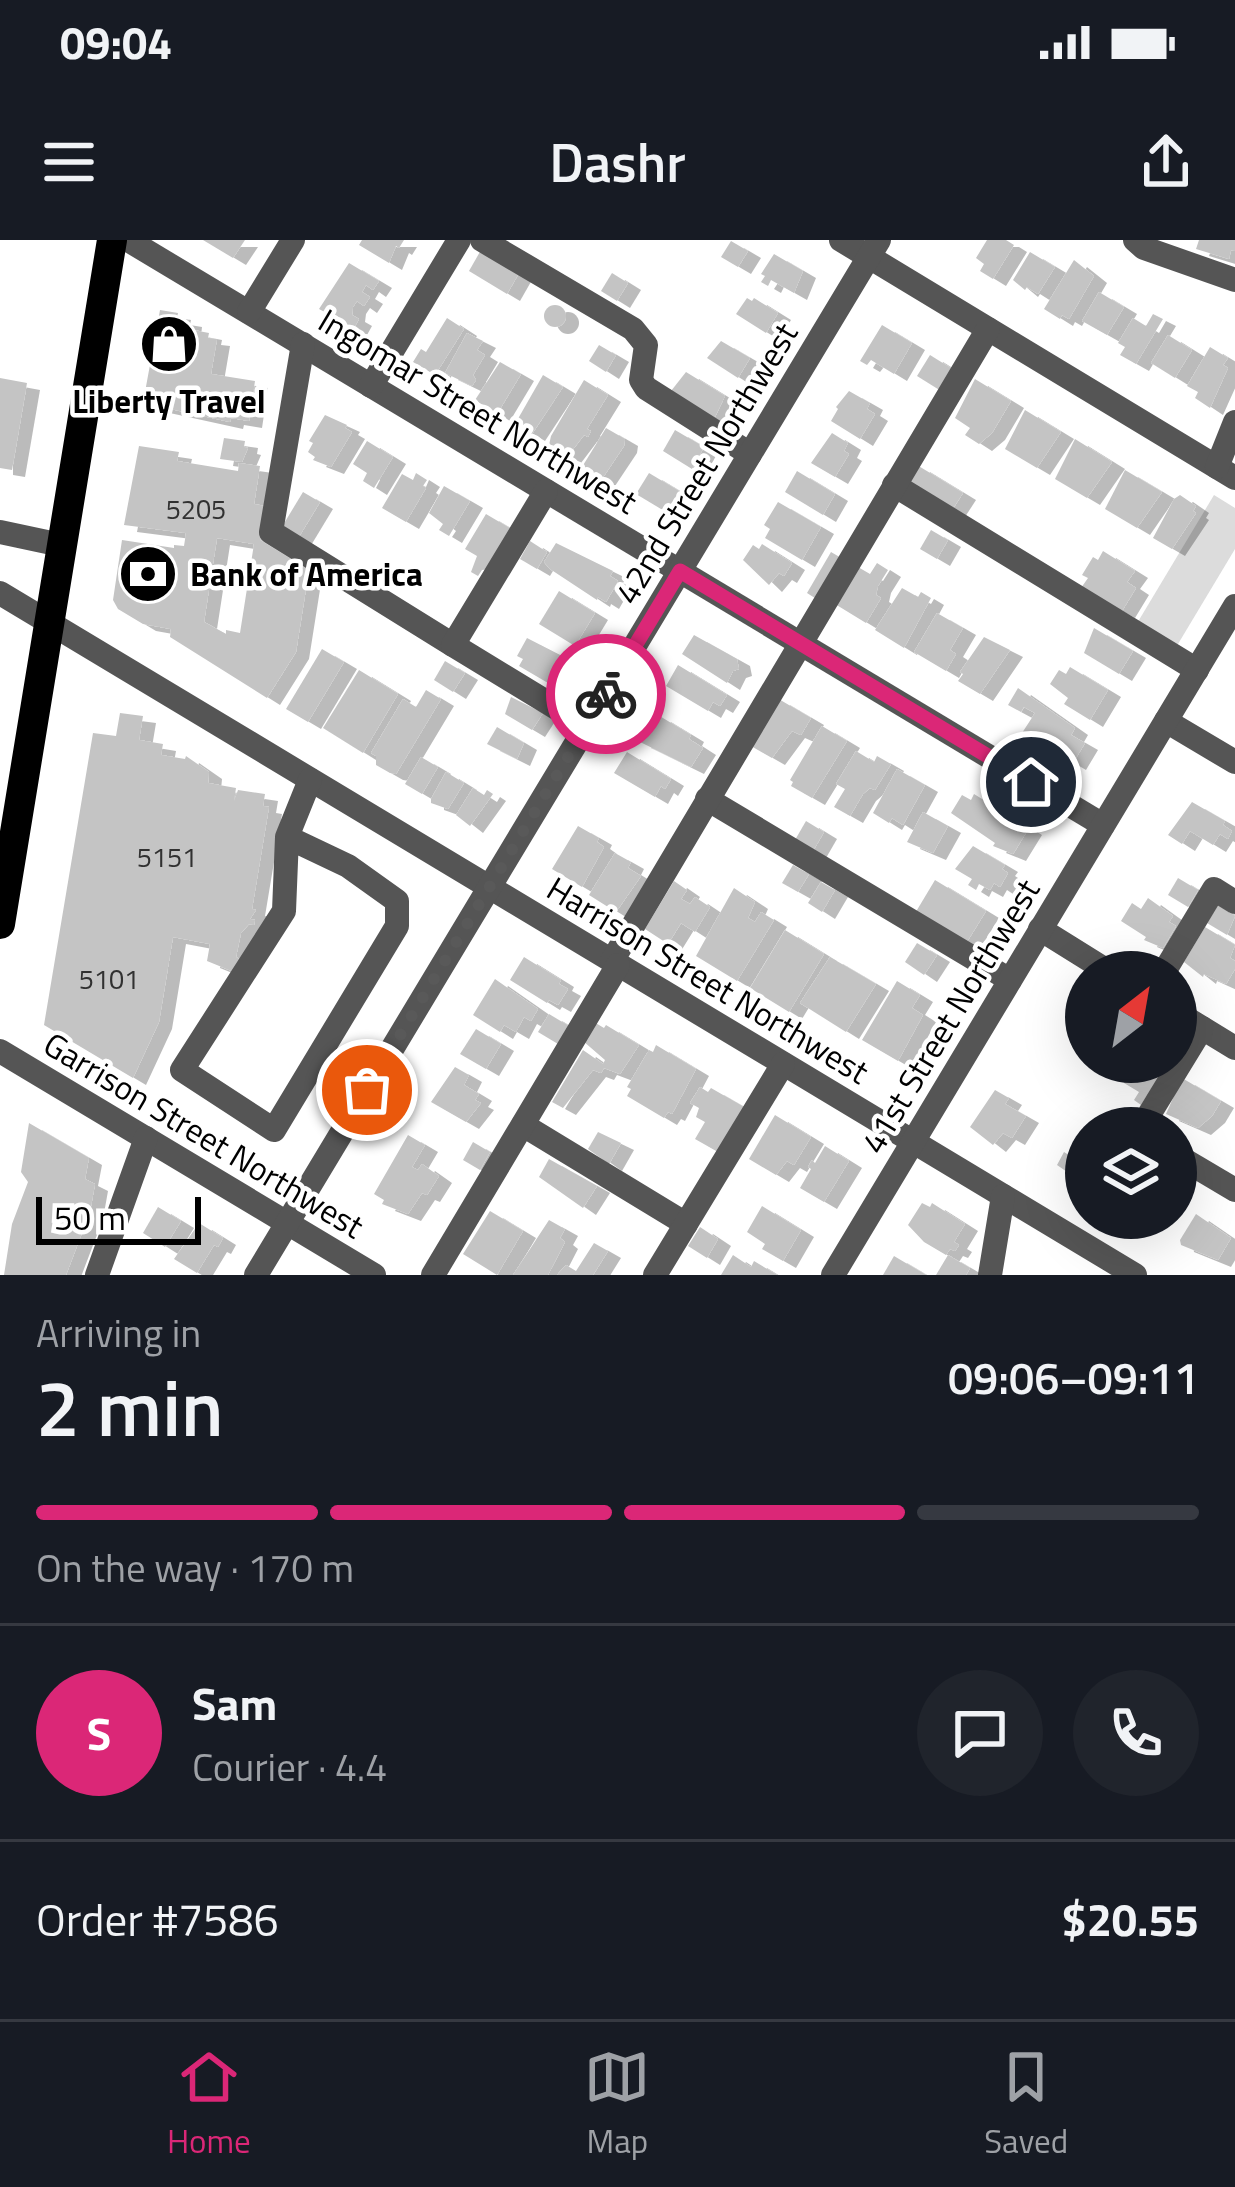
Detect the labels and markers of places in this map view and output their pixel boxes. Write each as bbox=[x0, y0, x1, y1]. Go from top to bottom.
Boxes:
shop icon: Liberty Travel bbox=[138, 313, 200, 375]
place label: Liberty Travel bbox=[72, 376, 266, 426]
bank icon: Bank of America bbox=[117, 543, 179, 605]
place label: Bank of America bbox=[190, 549, 423, 599]
pin bbox=[980, 731, 1082, 833]
pin bbox=[316, 1039, 418, 1141]

